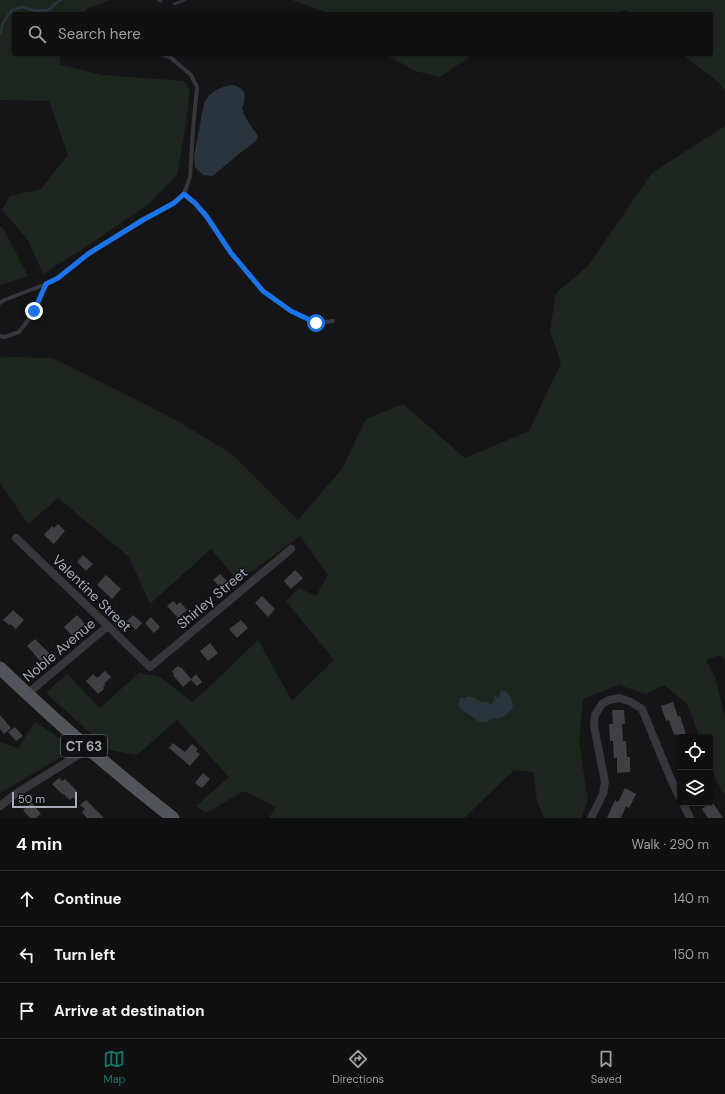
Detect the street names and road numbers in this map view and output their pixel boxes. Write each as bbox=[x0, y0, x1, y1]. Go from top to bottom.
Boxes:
street label: Valentine Street bbox=[49, 551, 135, 635]
street label: Shirley Street bbox=[173, 563, 251, 633]
street label: Noble Avenue bbox=[19, 614, 99, 686]
road number: CT 63 bbox=[61, 735, 107, 757]

